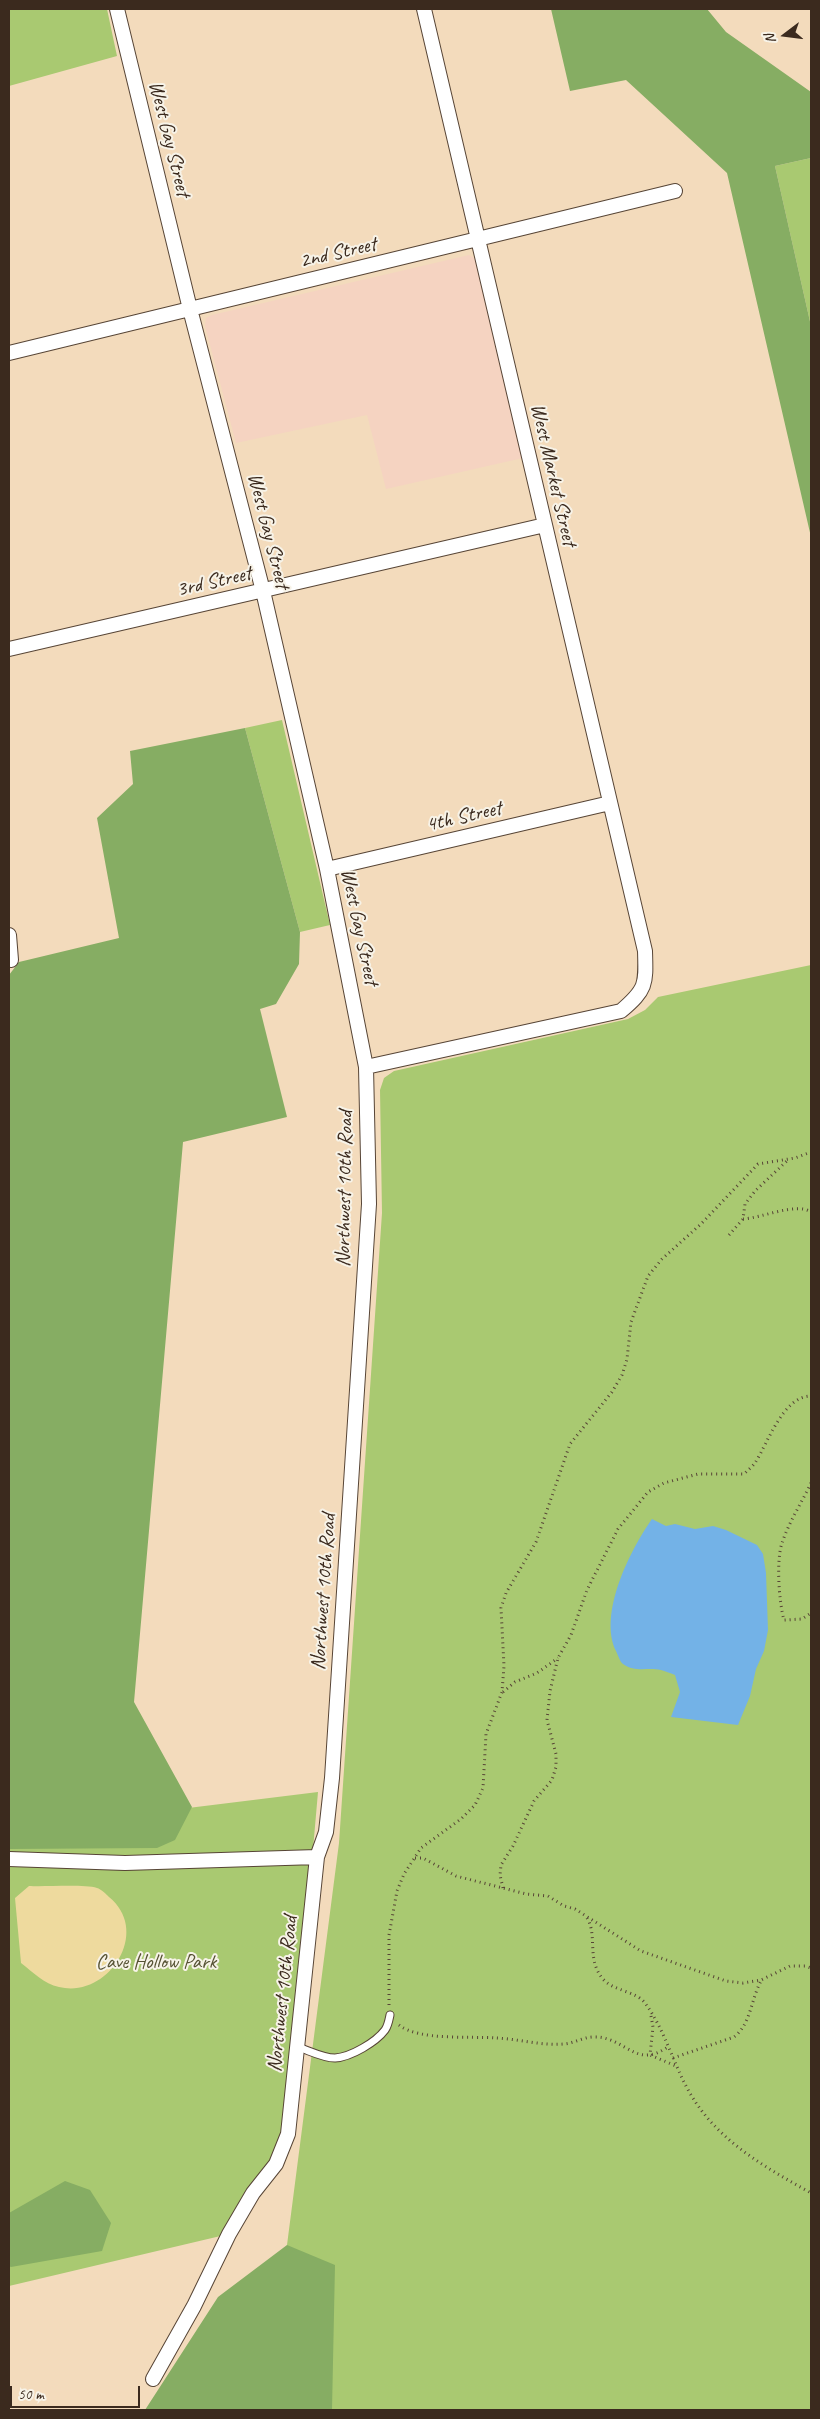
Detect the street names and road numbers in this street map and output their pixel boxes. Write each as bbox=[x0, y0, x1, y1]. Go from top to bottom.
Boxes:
street label: West Gay Street bbox=[142, 79, 196, 199]
street label: 2nd Street bbox=[297, 232, 379, 274]
street label: West Market Street bbox=[524, 401, 582, 549]
street label: West Gay Street bbox=[241, 471, 295, 591]
street label: 3rd Street bbox=[174, 561, 254, 603]
street label: 4th Street bbox=[424, 796, 504, 838]
street label: West Gay Street bbox=[334, 867, 384, 987]
street label: Northwest 10th Road bbox=[331, 1111, 359, 1267]
street label: Northwest 10th Road bbox=[306, 1513, 342, 1671]
street label: Northwest 10th Road bbox=[262, 1915, 304, 2073]

